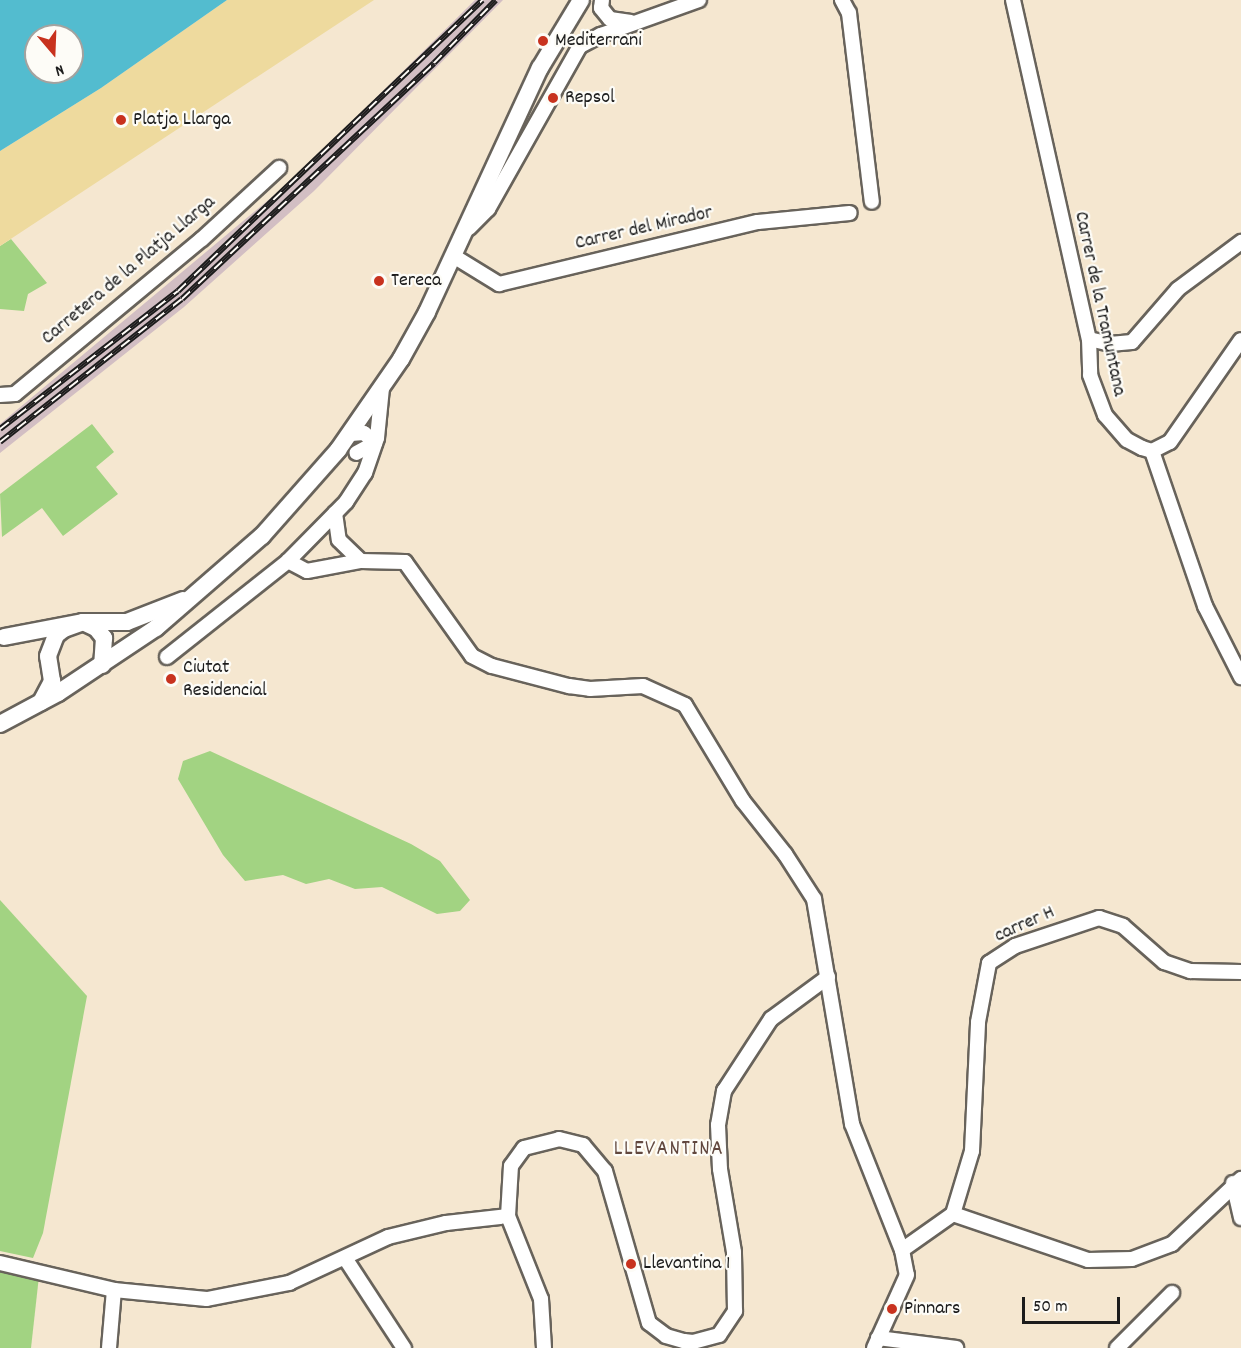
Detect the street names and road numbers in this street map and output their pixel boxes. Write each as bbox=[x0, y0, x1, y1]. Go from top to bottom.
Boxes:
street label: Carretera de la Platja Llarga bbox=[37, 191, 221, 351]
street label: Carrer del Mirador bbox=[573, 202, 715, 256]
street label: Carrer de la Tramuntana bbox=[1068, 209, 1130, 399]
street label: carrer H bbox=[991, 901, 1059, 949]

